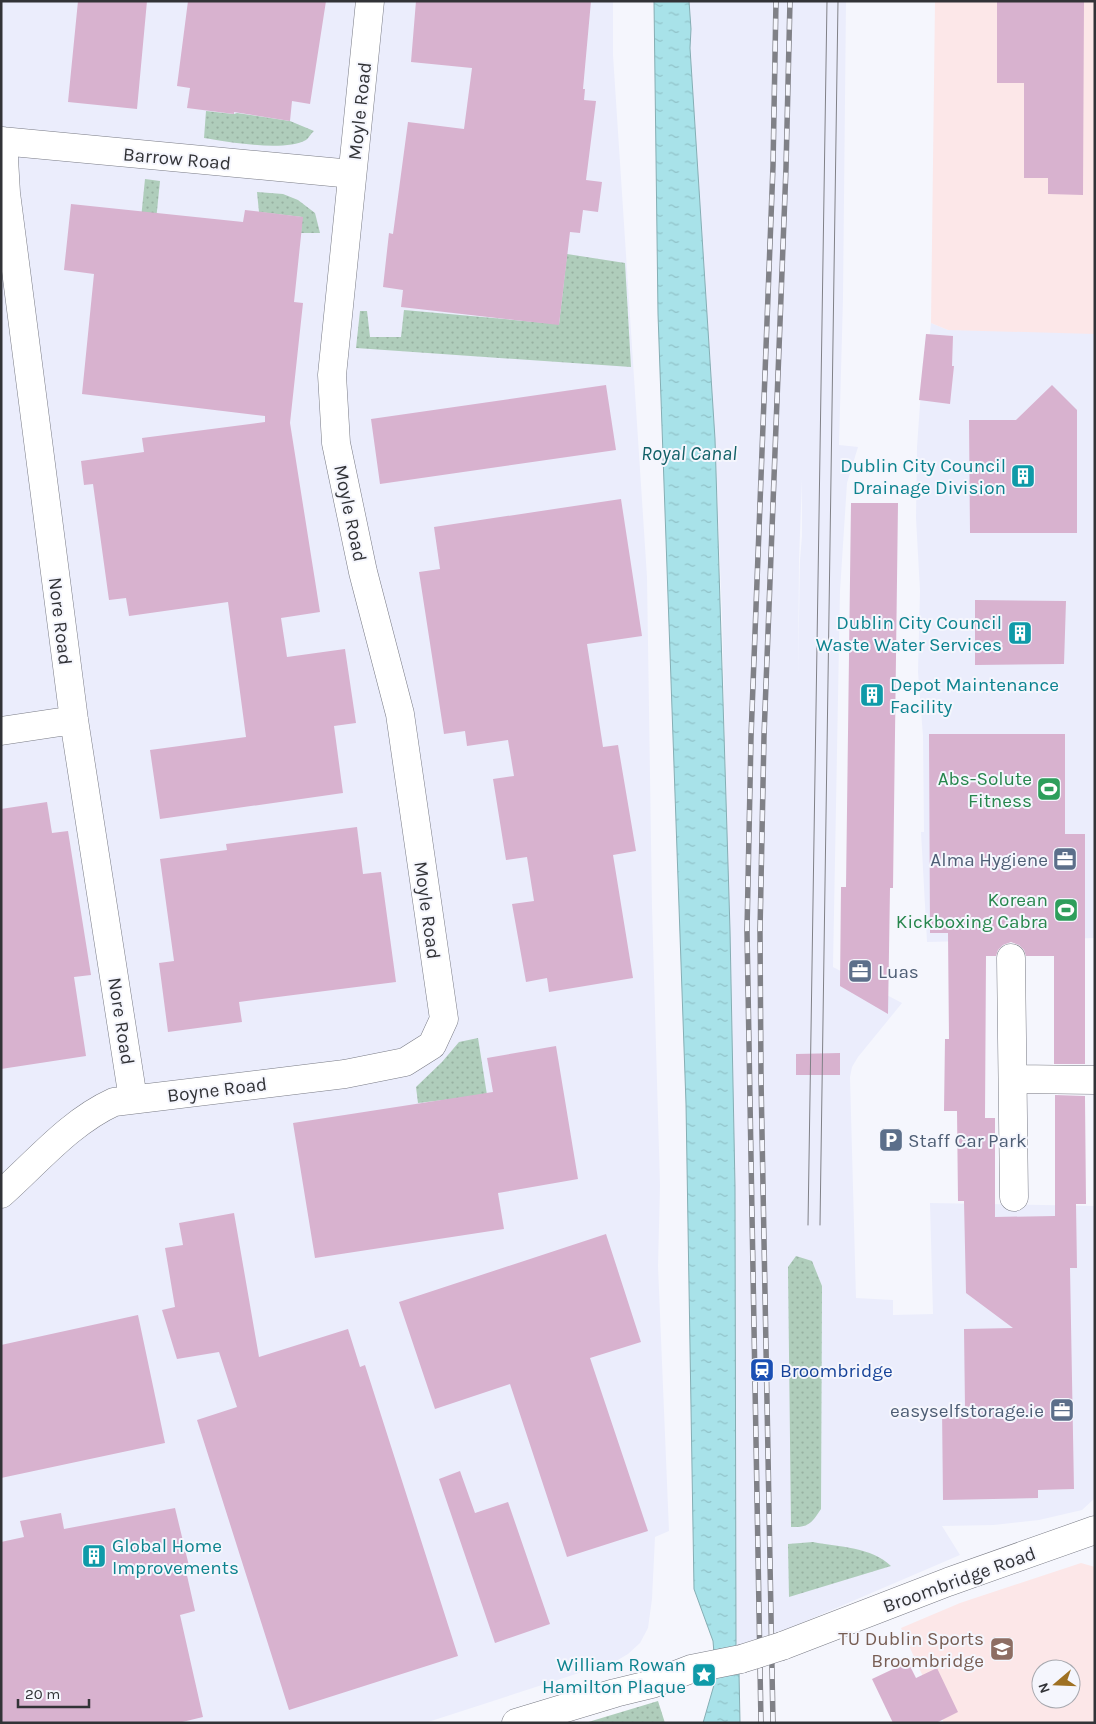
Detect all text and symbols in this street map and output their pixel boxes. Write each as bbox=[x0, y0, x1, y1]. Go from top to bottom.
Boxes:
street label: Moyle Road bbox=[344, 61, 376, 161]
street label: Barrow Road bbox=[122, 143, 232, 175]
water label: Royal Canal bbox=[641, 442, 737, 465]
place label: Dublin City Council Drainage Division bbox=[840, 455, 1006, 499]
street label: Moyle Road bbox=[329, 463, 371, 564]
building icon: Dublin City Council Drainage Division bbox=[1010, 463, 1036, 489]
street label: Nore Road bbox=[44, 576, 76, 666]
place label: Dublin City Council Waste Water Services bbox=[816, 612, 1002, 656]
building icon: Dublin City Council Waste Water Services bbox=[1007, 620, 1033, 646]
place label: Depot Maintenance Facility bbox=[890, 674, 1059, 718]
building icon: Depot Maintenance Facility bbox=[859, 682, 885, 708]
place label: Abs-Solute Fitness bbox=[938, 768, 1032, 812]
sports icon: Abs-Solute Fitness bbox=[1036, 776, 1062, 802]
office icon: Alma Hygiene bbox=[1052, 846, 1078, 872]
place label: Alma Hygiene bbox=[930, 849, 1048, 871]
street label: Moyle Road bbox=[409, 860, 445, 961]
place label: Korean Kickboxing Cabra bbox=[896, 889, 1048, 933]
sports icon: Korean Kickboxing Cabra bbox=[1053, 897, 1079, 923]
office icon: Luas bbox=[847, 958, 873, 984]
place label: Luas bbox=[878, 961, 919, 983]
street label: Nore Road bbox=[103, 976, 139, 1066]
street label: Boyne Road bbox=[166, 1073, 268, 1107]
parking icon: Staff Car Park bbox=[878, 1127, 904, 1153]
place label: Staff Car Park bbox=[908, 1130, 1027, 1152]
station icon: Broombridge bbox=[749, 1357, 775, 1383]
place label: Broombridge bbox=[780, 1360, 893, 1382]
office icon: easyselfstorage.ie bbox=[1049, 1397, 1075, 1423]
place label: easyselfstorage.ie bbox=[890, 1400, 1044, 1422]
place label: Global Home Improvements bbox=[112, 1535, 239, 1579]
street label: Broombridge Road bbox=[880, 1542, 1039, 1618]
building icon: Global Home Improvements bbox=[81, 1543, 107, 1569]
place label: TU Dublin Sports Broombridge bbox=[838, 1628, 984, 1672]
school or university icon: TU Dublin Sports Broombridge bbox=[989, 1636, 1015, 1662]
place label: William Rowan Hamilton Plaque bbox=[542, 1654, 686, 1698]
north arrow bbox=[1031, 1659, 1081, 1709]
place icon: William Rowan Hamilton Plaque bbox=[691, 1662, 717, 1688]
scale bar bbox=[18, 1676, 89, 1708]
text: N bbox=[1035, 1681, 1054, 1696]
text: 20 m bbox=[25, 1685, 60, 1703]

